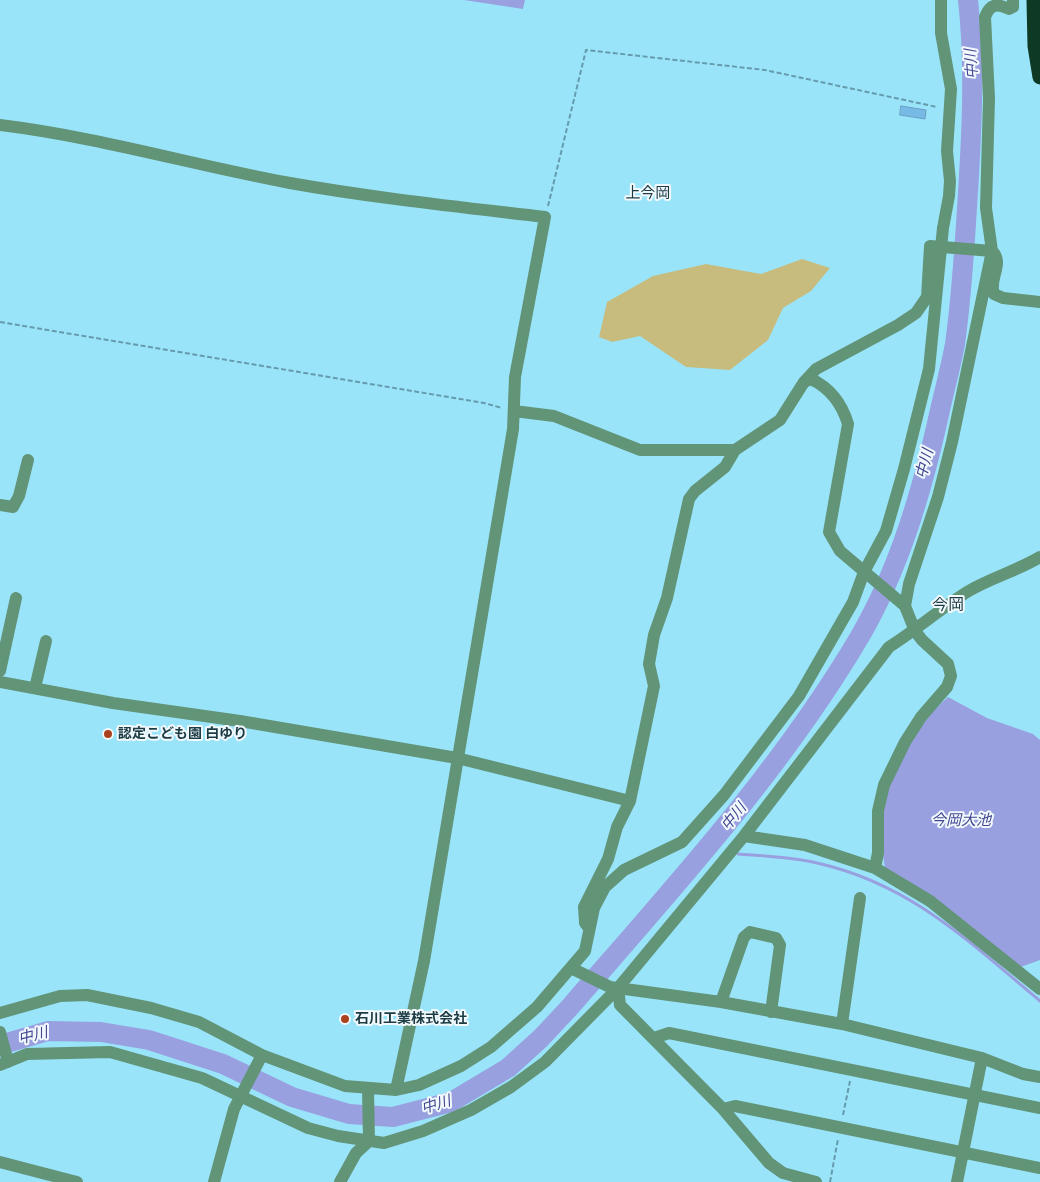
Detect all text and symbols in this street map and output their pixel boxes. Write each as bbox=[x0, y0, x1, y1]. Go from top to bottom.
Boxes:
water label: 中川 bbox=[962, 48, 982, 80]
district label: 上今岡 bbox=[626, 185, 670, 203]
water label: 中川 bbox=[913, 447, 937, 481]
district label: 今岡 bbox=[932, 595, 964, 615]
place label: 認定こども園 白ゆり bbox=[118, 726, 247, 742]
marker: 認定こども園 白ゆり bbox=[102, 728, 114, 740]
water label: 中川 bbox=[718, 800, 750, 834]
water label: 今岡大池 bbox=[931, 812, 991, 830]
place label: 石川工業株式会社 bbox=[355, 1011, 467, 1027]
marker: 石川工業株式会社 bbox=[339, 1013, 351, 1025]
water label: 中川 bbox=[16, 1024, 50, 1048]
water label: 中川 bbox=[419, 1092, 453, 1118]

